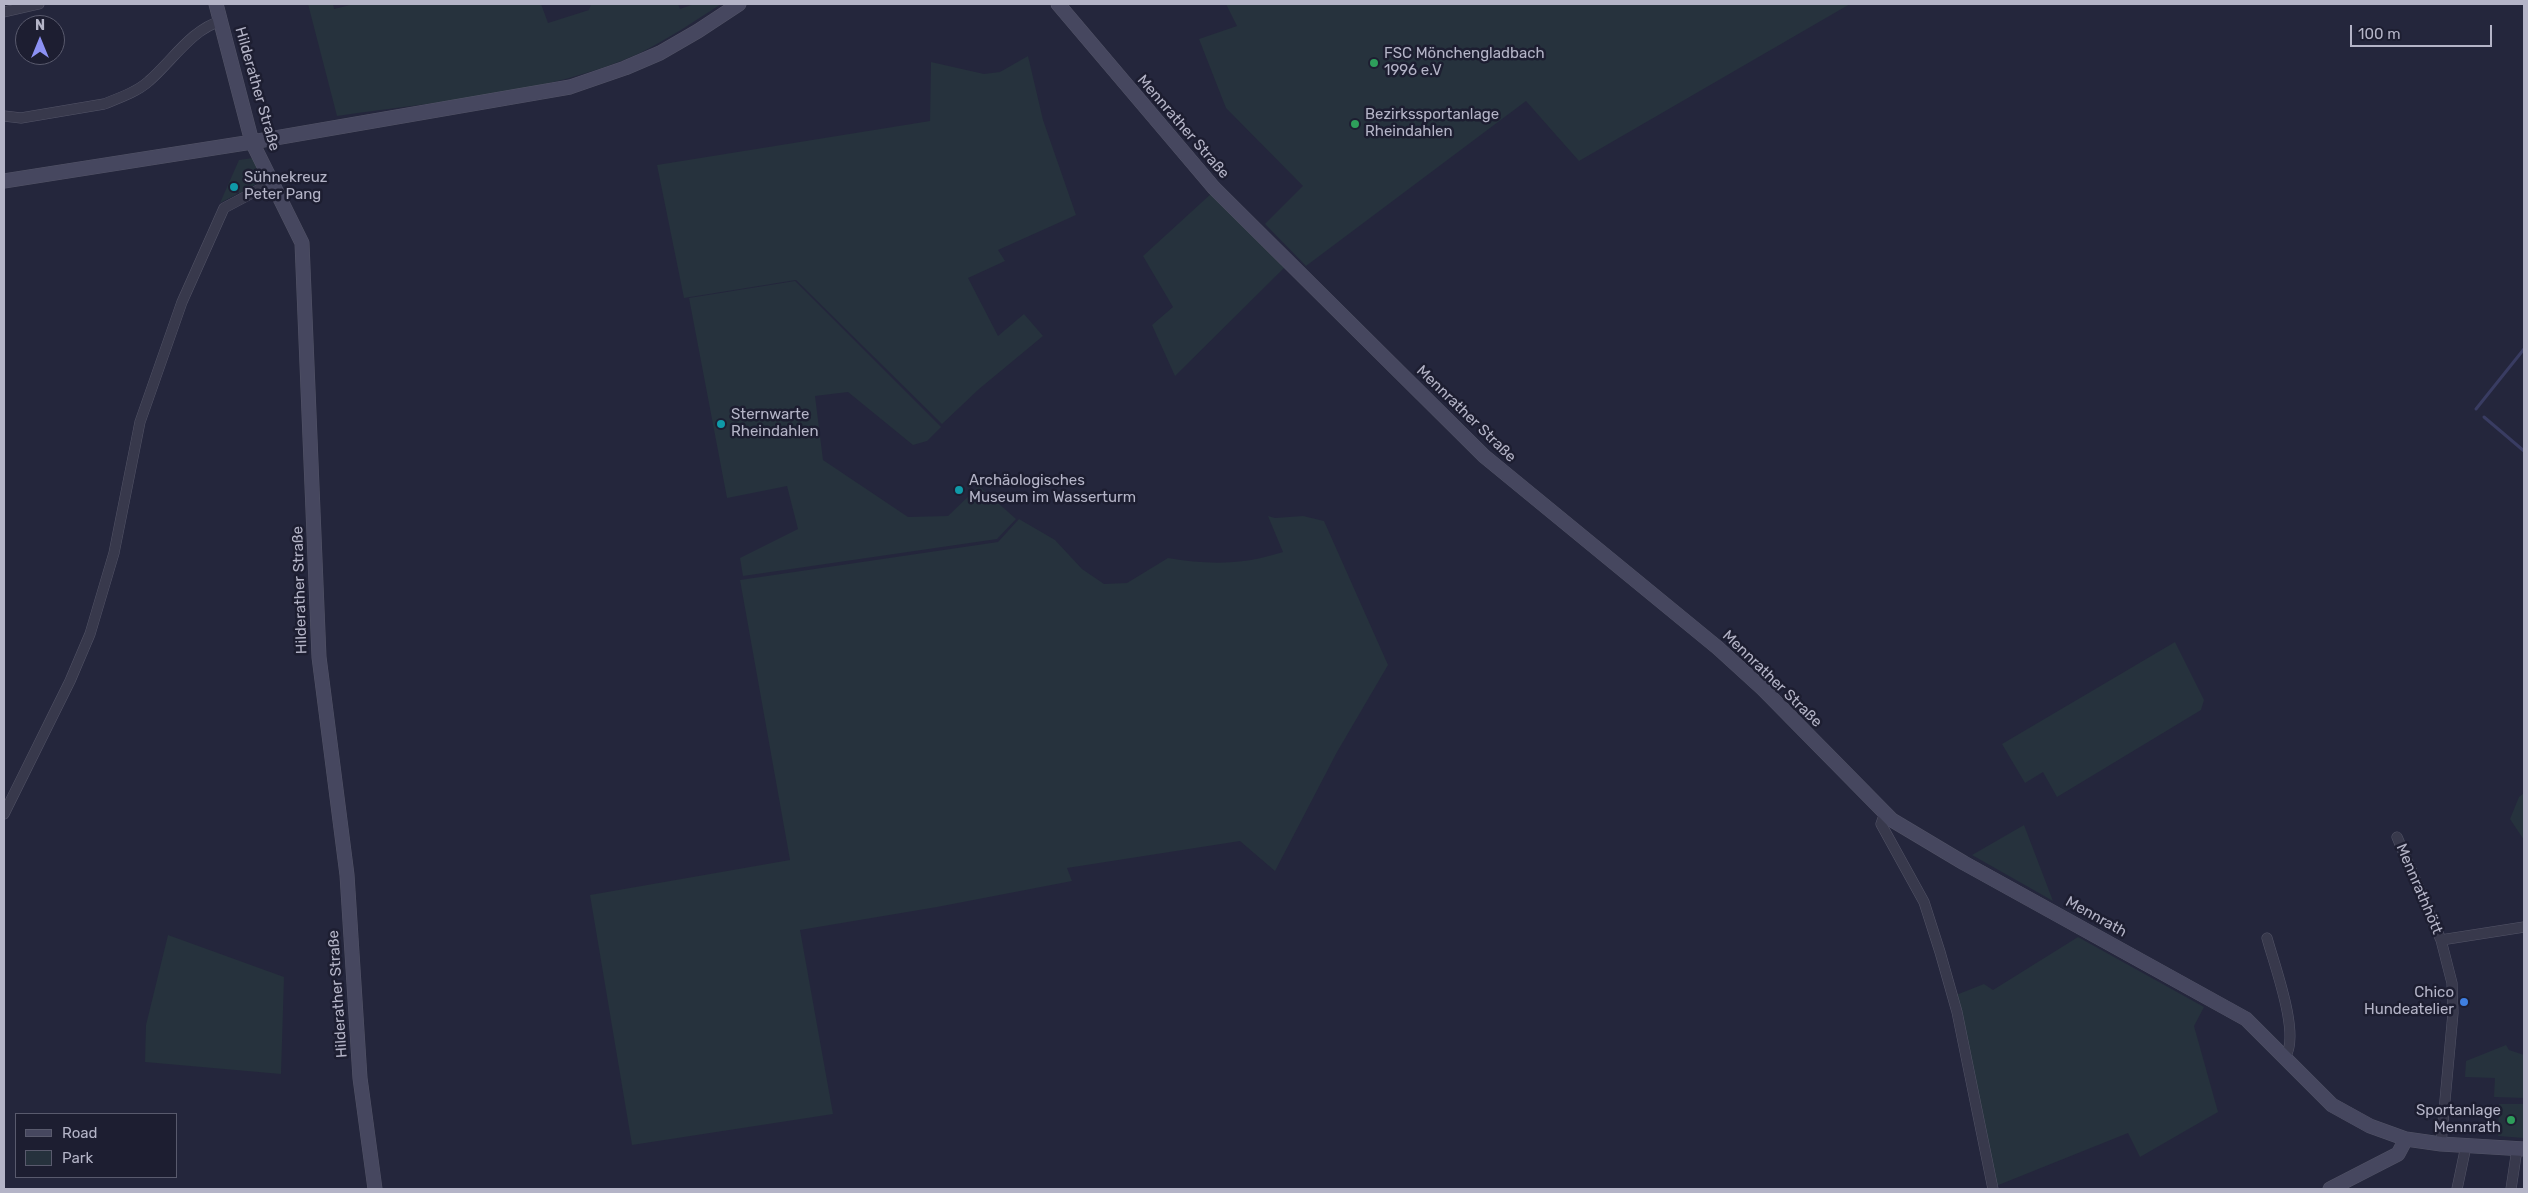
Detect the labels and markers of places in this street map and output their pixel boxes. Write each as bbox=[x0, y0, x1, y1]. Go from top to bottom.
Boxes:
place label: FSC Mönchengladbach 1996 e.V bbox=[1384, 45, 1545, 80]
marker: FSC Mönchengladbach 1996 e.V bbox=[1368, 57, 1380, 69]
place label: Bezirkssportanlage Rheindahlen bbox=[1365, 106, 1499, 141]
marker: Bezirkssportanlage Rheindahlen bbox=[1349, 118, 1361, 130]
place label: Sühnekreuz Peter Pang bbox=[244, 169, 327, 204]
marker: Sühnekreuz Peter Pang bbox=[228, 181, 240, 193]
place label: Sternwarte Rheindahlen bbox=[731, 406, 819, 441]
marker: Sternwarte Rheindahlen bbox=[715, 418, 727, 430]
place label: Archäologisches Museum im Wasserturm bbox=[969, 472, 1136, 507]
marker: Archäologisches Museum im Wasserturm bbox=[953, 484, 965, 496]
place label: Chico Hundeatelier bbox=[2364, 984, 2454, 1019]
marker: Chico Hundeatelier bbox=[2458, 996, 2470, 1008]
place label: Sportanlage Mennrath bbox=[2416, 1102, 2501, 1137]
marker: Sportanlage Mennrath bbox=[2505, 1114, 2517, 1126]

